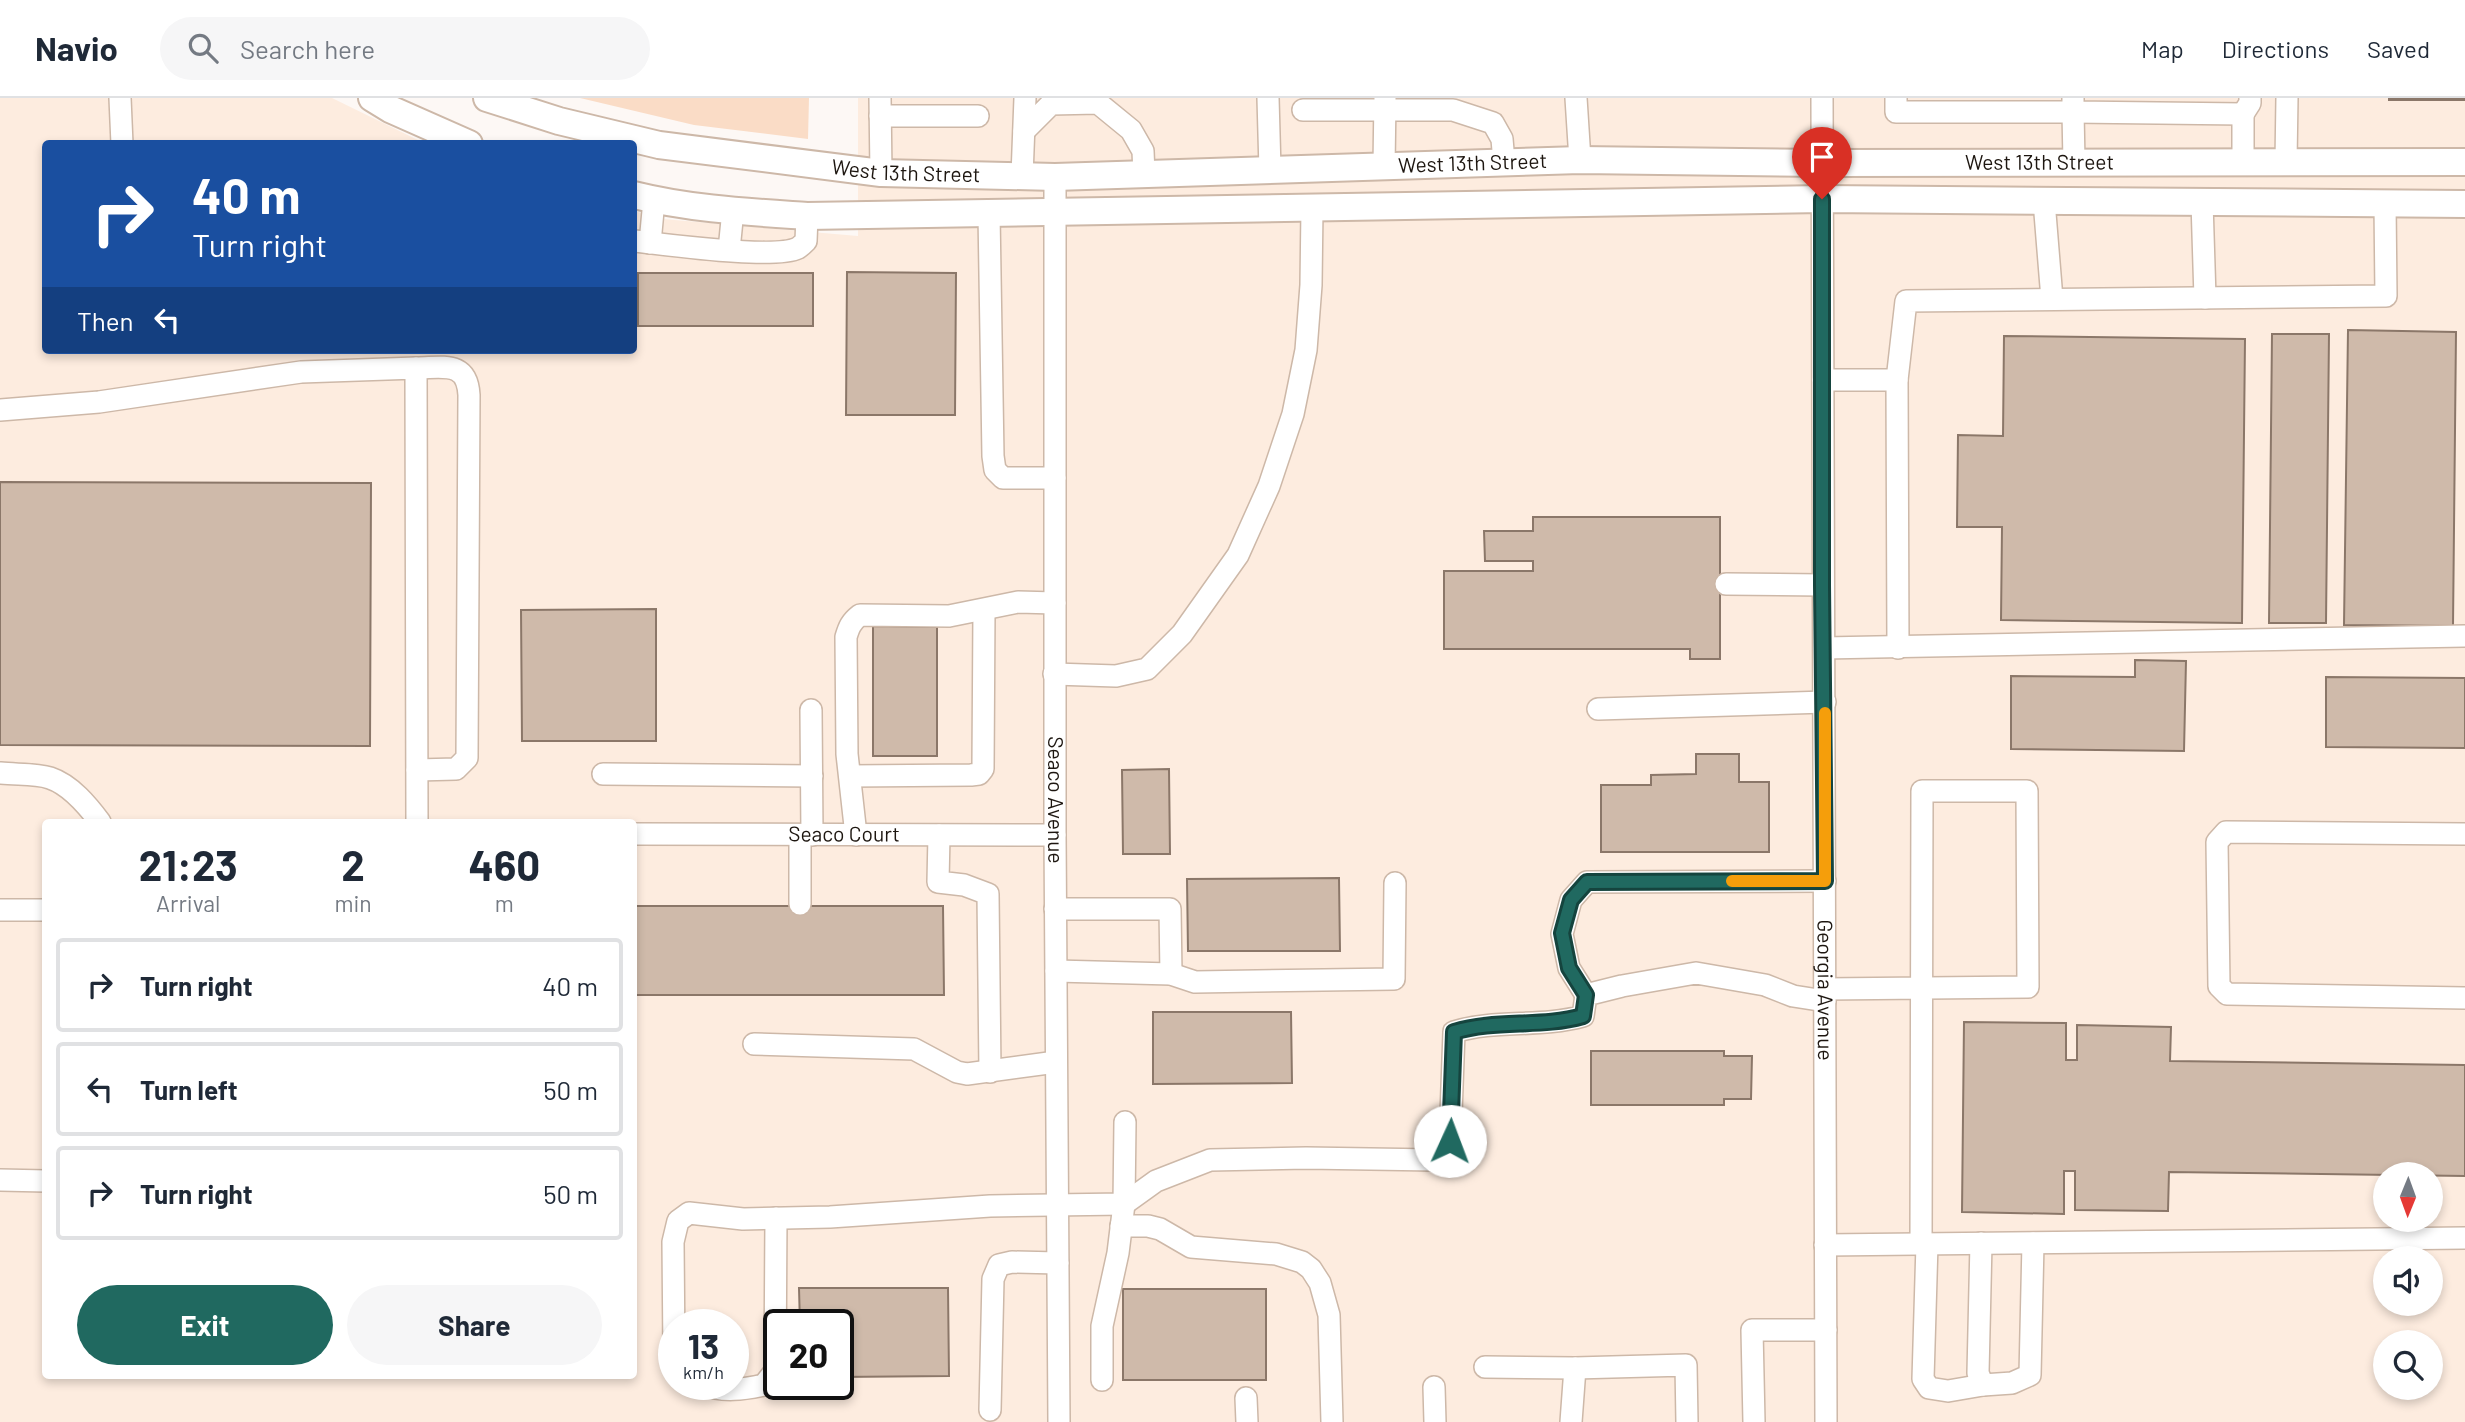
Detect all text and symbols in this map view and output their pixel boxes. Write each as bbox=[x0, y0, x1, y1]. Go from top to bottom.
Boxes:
search box bbox=[160, 17, 650, 80]
text: Navio bbox=[35, 28, 118, 68]
icon: search bbox=[184, 29, 222, 67]
text: Search here bbox=[240, 33, 375, 64]
text: Map bbox=[2141, 34, 2184, 63]
text: Directions bbox=[2222, 34, 2329, 63]
text: Saved bbox=[2367, 34, 2430, 63]
pin bbox=[1792, 127, 1852, 199]
icon: arrive bbox=[1803, 138, 1841, 176]
street label: West 13th Street bbox=[1398, 147, 1547, 177]
street label: West 13th Street bbox=[1965, 149, 2114, 174]
street label: West 13th Street bbox=[830, 153, 981, 186]
text: 40 m bbox=[192, 165, 300, 224]
icon: right bbox=[77, 168, 168, 259]
text: Turn right bbox=[192, 225, 327, 263]
icon: left bbox=[148, 301, 186, 339]
text: Then bbox=[77, 305, 134, 336]
street label: Seaco Avenue bbox=[1044, 736, 1069, 864]
street label: Seaco Court bbox=[788, 820, 900, 846]
text: 21:23 bbox=[139, 839, 238, 889]
text: 2 bbox=[341, 839, 365, 889]
text: 460 bbox=[468, 839, 540, 889]
text: Arrival bbox=[156, 889, 220, 917]
text: min bbox=[334, 889, 372, 917]
text: m bbox=[495, 889, 514, 917]
street label: Georgia Avenue bbox=[1813, 919, 1839, 1061]
icon: right bbox=[81, 966, 119, 1004]
text: Turn right bbox=[140, 970, 253, 1001]
text: 40 m bbox=[542, 970, 598, 1001]
icon: left bbox=[81, 1070, 119, 1108]
text: Turn left bbox=[140, 1074, 238, 1105]
text: 50 m bbox=[543, 1074, 598, 1105]
position arrow bbox=[1413, 1104, 1487, 1178]
north arrow bbox=[2373, 1162, 2443, 1232]
map controls bbox=[2373, 1162, 2443, 1400]
icon: right bbox=[81, 1174, 119, 1212]
text: Turn right bbox=[140, 1178, 253, 1209]
text: 50 m bbox=[543, 1178, 598, 1209]
button: sound bbox=[2373, 1246, 2443, 1316]
button: Exit bbox=[77, 1285, 333, 1365]
button: Share bbox=[347, 1285, 602, 1365]
speed limit sign: 20 bbox=[763, 1309, 854, 1400]
text: 13 bbox=[688, 1324, 719, 1366]
button: search bbox=[2373, 1330, 2443, 1400]
text: km/h bbox=[683, 1361, 724, 1383]

